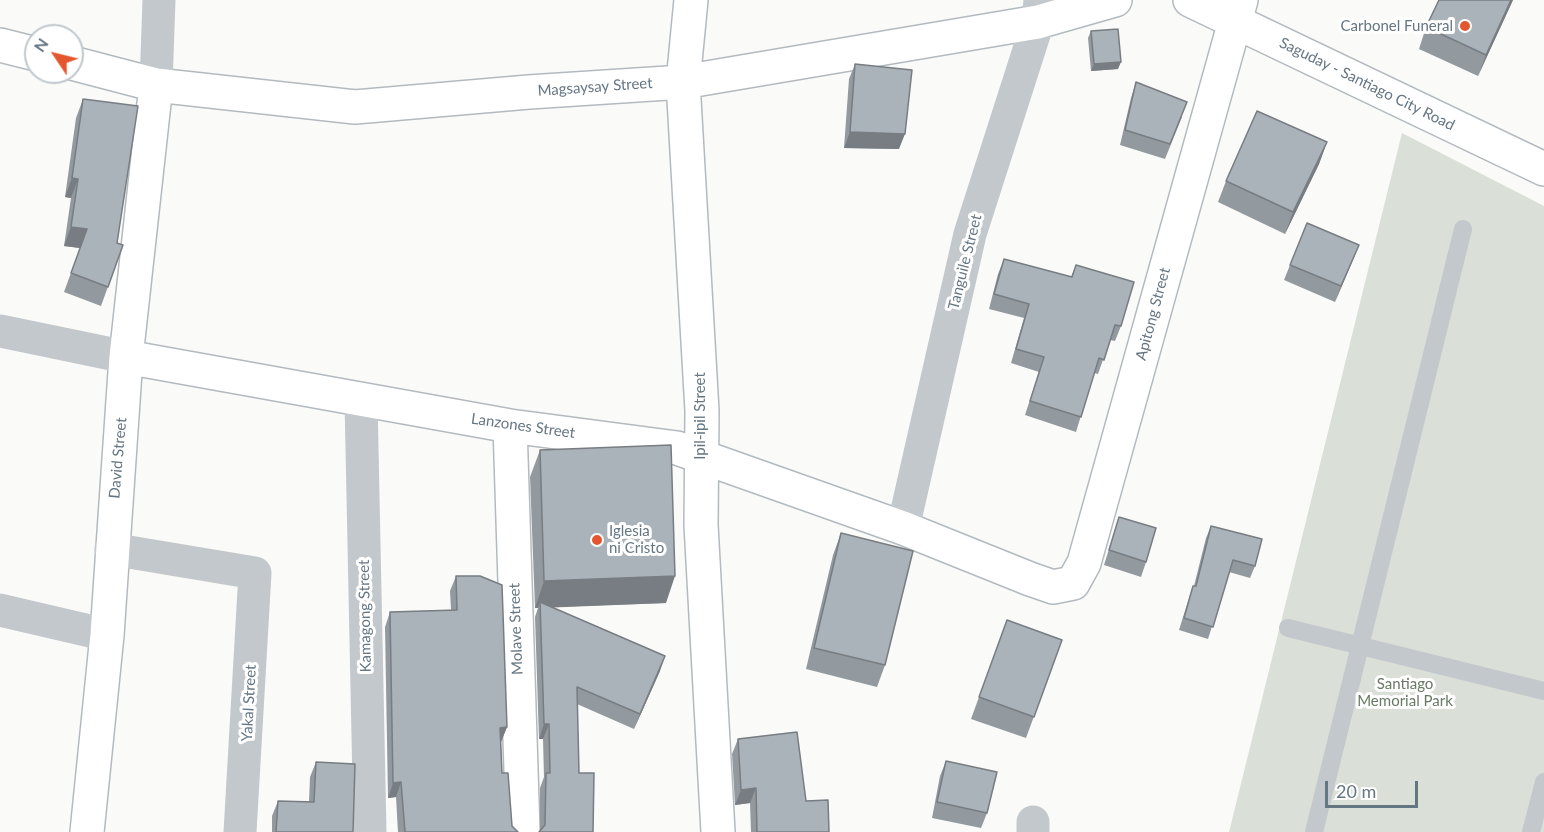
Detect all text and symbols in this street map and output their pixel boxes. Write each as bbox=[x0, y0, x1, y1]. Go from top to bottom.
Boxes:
place label: Carbonel Funeral bbox=[1341, 17, 1453, 35]
marker: Carbonel Funeral bbox=[1458, 19, 1472, 33]
north arrow bbox=[24, 24, 84, 84]
text: N bbox=[29, 34, 52, 55]
street label: Saguday - Santiago City Road bbox=[1276, 34, 1458, 134]
street label: Magsaysay Street bbox=[537, 74, 653, 100]
street label: Tanguile Street bbox=[944, 213, 986, 311]
street label: Apitong Street bbox=[1132, 266, 1174, 362]
street label: Ipil-ipil Street bbox=[691, 372, 709, 460]
street label: Lanzones Street bbox=[470, 410, 576, 442]
street label: David Street bbox=[105, 417, 131, 499]
place label: Iglesia ni Cristo bbox=[609, 522, 664, 557]
marker: Iglesia ni Cristo bbox=[590, 533, 604, 547]
street label: Kamagong Street bbox=[355, 559, 375, 673]
street label: Molave Street bbox=[505, 583, 527, 675]
street label: Yakal Street bbox=[238, 664, 260, 742]
park label: Santiago Memorial Park bbox=[1357, 675, 1453, 710]
scale bar bbox=[1328, 769, 1421, 807]
text: 20 m bbox=[1336, 780, 1376, 802]

